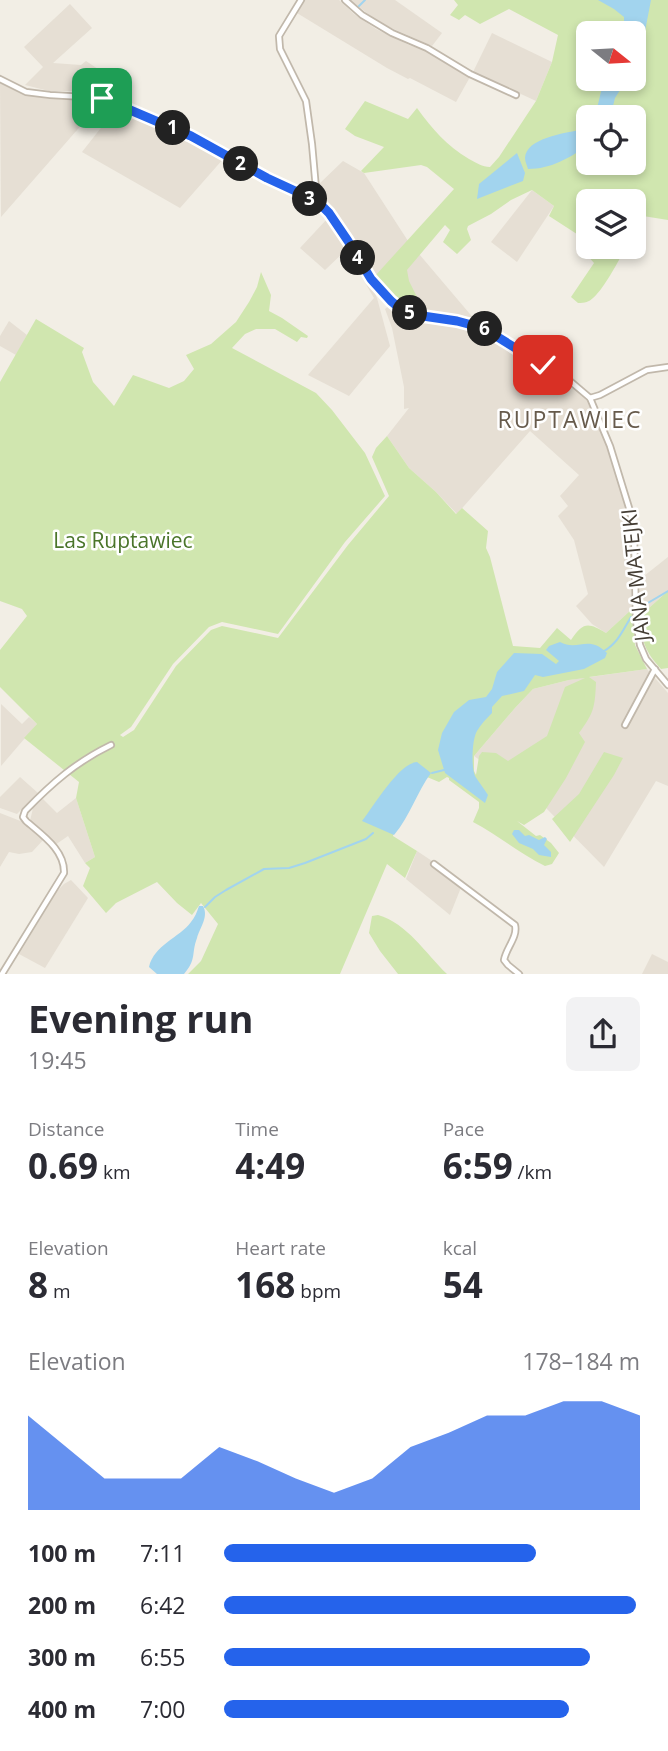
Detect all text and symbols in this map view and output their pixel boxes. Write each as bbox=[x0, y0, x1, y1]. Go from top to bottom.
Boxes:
north arrow bbox=[576, 21, 646, 91]
map controls bbox=[576, 21, 646, 259]
pin bbox=[72, 68, 132, 128]
icon: arrive bbox=[83, 79, 121, 117]
button: locate bbox=[576, 105, 646, 175]
pin: 1 bbox=[156, 110, 190, 146]
text: 1 bbox=[167, 114, 178, 140]
pin: 2 bbox=[224, 146, 258, 182]
text: 2 bbox=[235, 150, 246, 176]
pin: 3 bbox=[292, 182, 328, 216]
text: 3 bbox=[304, 185, 315, 211]
button: layers bbox=[576, 189, 646, 259]
pin: 4 bbox=[340, 240, 376, 276]
text: 4 bbox=[352, 244, 363, 270]
pin: 5 bbox=[392, 296, 428, 330]
text: 5 bbox=[404, 299, 415, 325]
pin: 6 bbox=[468, 312, 503, 346]
text: 6 bbox=[479, 315, 490, 341]
pin bbox=[513, 335, 573, 395]
icon: check bbox=[524, 346, 562, 384]
district label: RUPTAWIEC bbox=[498, 403, 642, 435]
street label: JANA MATEJKI bbox=[614, 507, 656, 645]
park label: Las Ruptawiec bbox=[53, 526, 193, 554]
text: Evening run bbox=[28, 992, 253, 1044]
button: share bbox=[566, 997, 640, 1071]
text: 19:45 bbox=[28, 1044, 87, 1076]
text: Distance bbox=[28, 1116, 104, 1142]
text: Time bbox=[235, 1116, 279, 1142]
text: Pace bbox=[443, 1116, 484, 1142]
text: 0.69 bbox=[28, 1142, 98, 1189]
text: 4:49 bbox=[235, 1142, 305, 1189]
text: 6:59 bbox=[443, 1142, 513, 1189]
text: km bbox=[98, 1159, 131, 1185]
text: /km bbox=[513, 1159, 552, 1185]
text: Elevation bbox=[28, 1235, 109, 1261]
text: Heart rate bbox=[235, 1235, 326, 1261]
text: kcal bbox=[443, 1235, 477, 1261]
text: 8 bbox=[28, 1261, 48, 1308]
text: 168 bbox=[235, 1261, 295, 1308]
text: 54 bbox=[443, 1261, 483, 1308]
text: m bbox=[48, 1278, 71, 1304]
text: bpm bbox=[295, 1278, 341, 1304]
text: Elevation bbox=[28, 1345, 126, 1377]
text: 178–184 m bbox=[522, 1345, 640, 1377]
text: 100 m bbox=[28, 1537, 96, 1569]
text: 7:11 bbox=[140, 1537, 186, 1569]
text: 200 m bbox=[28, 1589, 96, 1621]
text: 6:42 bbox=[140, 1589, 186, 1621]
text: 300 m bbox=[28, 1641, 96, 1673]
text: 6:55 bbox=[140, 1641, 186, 1673]
text: 400 m bbox=[28, 1693, 96, 1725]
text: 7:00 bbox=[140, 1693, 186, 1725]

